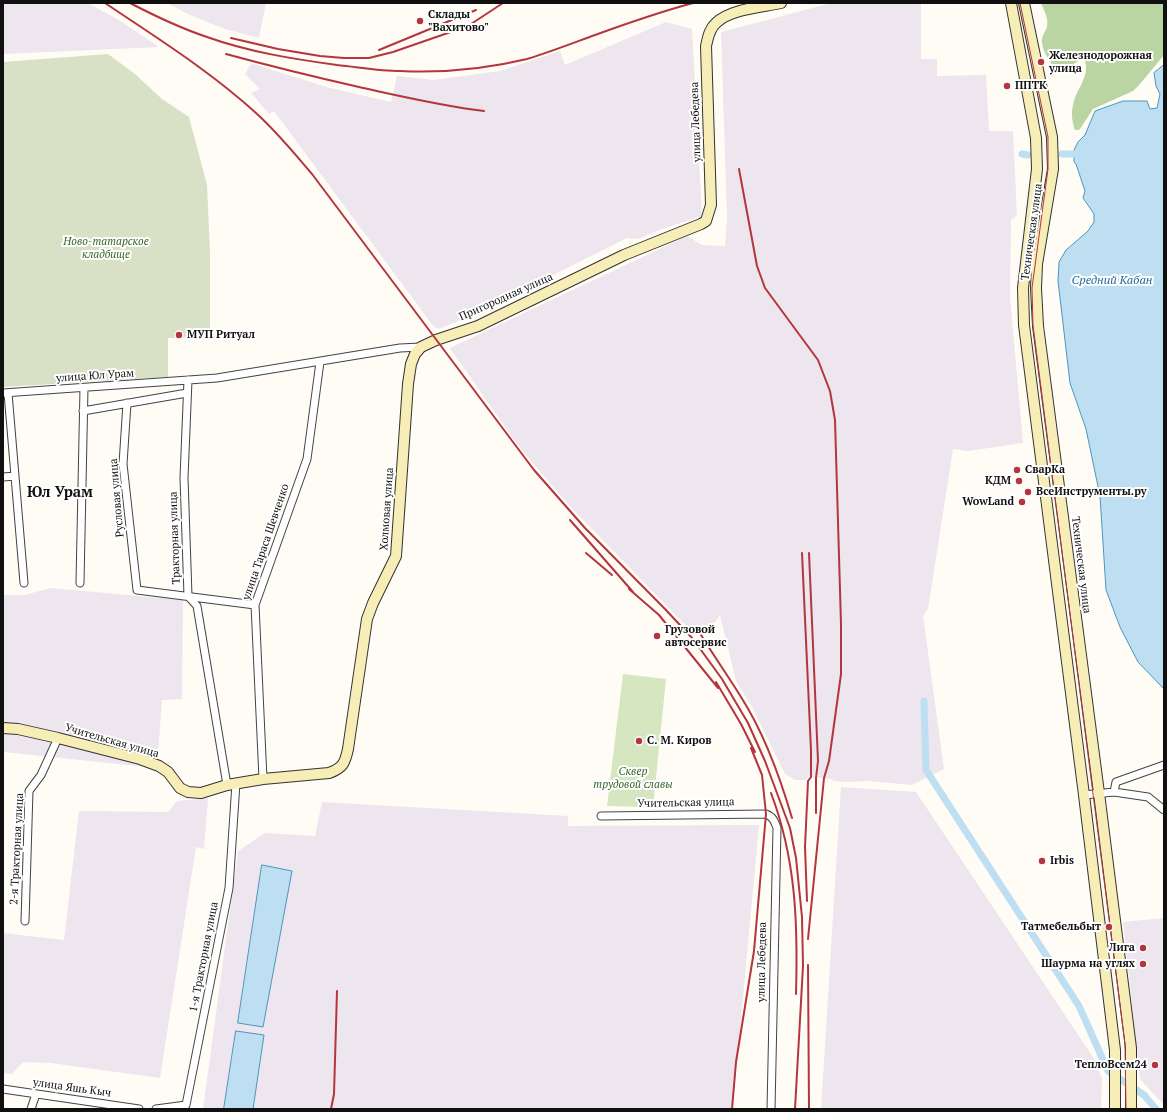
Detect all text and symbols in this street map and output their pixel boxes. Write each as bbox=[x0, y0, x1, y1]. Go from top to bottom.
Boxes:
place label: Склады "Вахитово" bbox=[428, 8, 489, 34]
marker: Склады "Вахитово" bbox=[415, 16, 425, 26]
place label: Железнодорожная улица bbox=[1049, 49, 1152, 75]
marker: Железнодорожная улица bbox=[1036, 57, 1046, 67]
place label: ППТК bbox=[1015, 79, 1047, 93]
marker: ППТК bbox=[1002, 81, 1012, 91]
street label: улица Лебедева bbox=[688, 82, 704, 162]
street label: Техническая улица bbox=[1019, 183, 1045, 281]
park label: Ново-татарское кладбище bbox=[63, 235, 149, 261]
street label: Пригородная улица bbox=[457, 270, 555, 324]
water label: Средний Кабан bbox=[1072, 274, 1152, 288]
place label: МУП Ритуал bbox=[187, 328, 255, 342]
marker: МУП Ритуал bbox=[174, 330, 184, 340]
street label: улица Юл Урам bbox=[56, 367, 134, 385]
street label: Русловая улица bbox=[107, 458, 127, 538]
place label: СварКа bbox=[1025, 463, 1065, 477]
marker: СварКа bbox=[1012, 465, 1022, 475]
street label: Холмовая улица bbox=[378, 467, 396, 551]
place label: КДМ bbox=[985, 474, 1011, 488]
marker: КДМ bbox=[1014, 476, 1024, 486]
street label: улица Тараса Шевченко bbox=[240, 482, 292, 602]
district label: Юл Урам bbox=[27, 484, 93, 502]
place label: ВсеИнструменты.ру bbox=[1036, 485, 1147, 499]
marker: ВсеИнструменты.ру bbox=[1023, 487, 1033, 497]
street label: Тракторная улица bbox=[167, 491, 183, 585]
place label: WowLand bbox=[962, 495, 1014, 509]
marker: WowLand bbox=[1017, 497, 1027, 507]
street label: Техническая улица bbox=[1068, 516, 1094, 614]
place label: Грузовой автосервис bbox=[665, 623, 727, 649]
marker: Грузовой автосервис bbox=[652, 631, 662, 641]
street label: Учительская улица bbox=[63, 721, 161, 761]
place label: С. М. Киров bbox=[647, 734, 712, 748]
marker: С. М. Киров bbox=[634, 736, 644, 746]
park label: Сквер трудовой славы bbox=[593, 765, 673, 791]
street label: 2-я Тракторная улица bbox=[7, 793, 27, 905]
street label: Учительская улица bbox=[637, 796, 735, 810]
place label: Irbis bbox=[1050, 854, 1074, 868]
marker: Irbis bbox=[1037, 856, 1047, 866]
street label: 1-я Тракторная улица bbox=[187, 901, 221, 1013]
place label: Татмебельбыт bbox=[1021, 920, 1101, 934]
street label: улица Лебедева bbox=[755, 922, 769, 1002]
marker: Татмебельбыт bbox=[1104, 922, 1114, 932]
place label: Лига bbox=[1109, 941, 1135, 955]
marker: Лига bbox=[1138, 943, 1148, 953]
place label: Шаурма на углях bbox=[1041, 957, 1135, 971]
marker: Шаурма на углях bbox=[1138, 959, 1148, 969]
place label: ТеплоВсем24 bbox=[1075, 1058, 1147, 1072]
marker: ТеплоВсем24 bbox=[1150, 1060, 1160, 1070]
street label: улица Яшь Кыч bbox=[32, 1076, 112, 1100]

